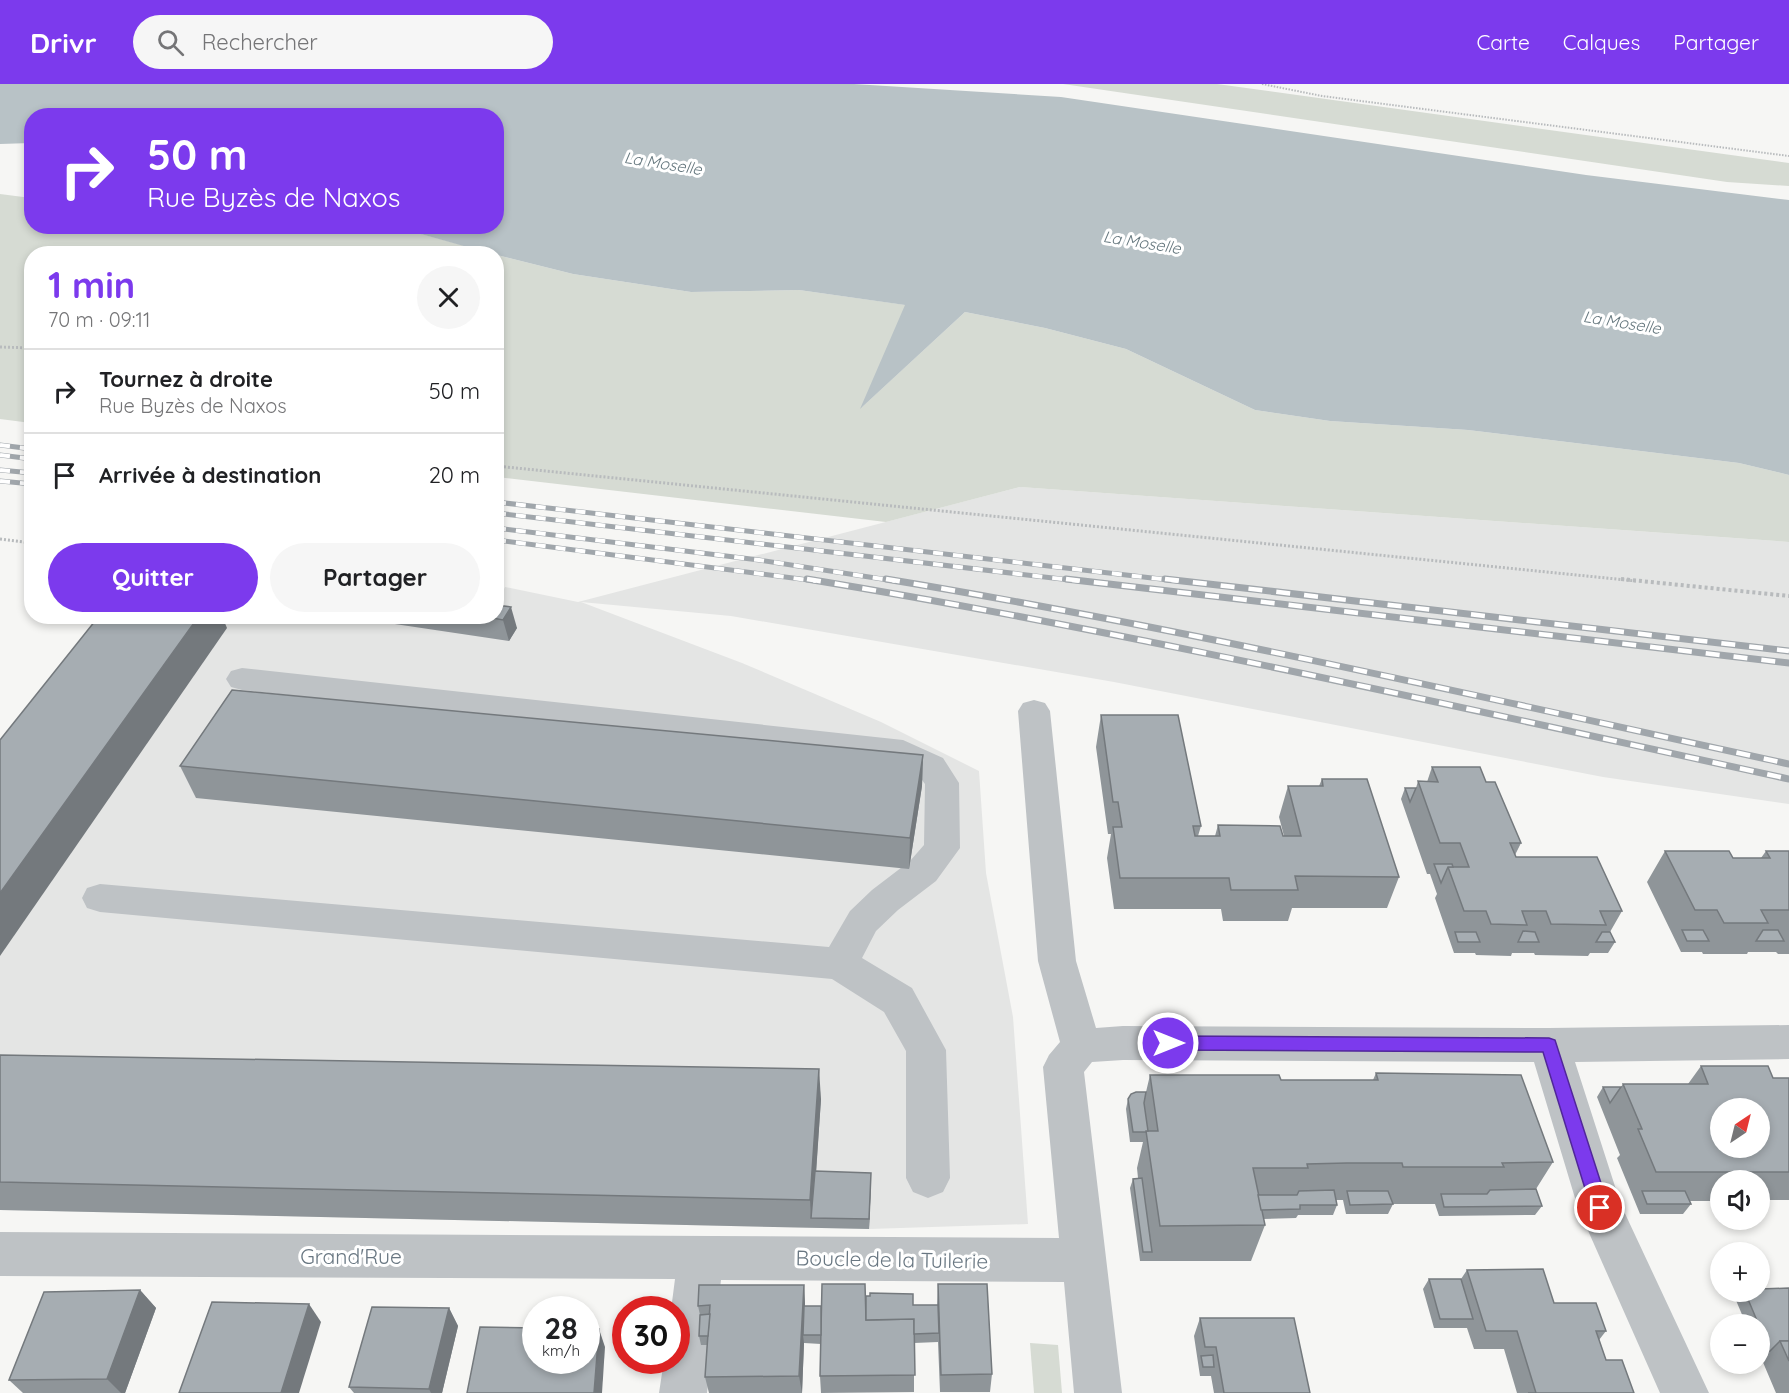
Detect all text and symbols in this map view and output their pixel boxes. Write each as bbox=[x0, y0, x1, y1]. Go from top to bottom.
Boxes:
search box bbox=[133, 15, 553, 69]
text: Drivr bbox=[30, 25, 97, 60]
icon: search bbox=[154, 26, 187, 59]
text: Rechercher bbox=[202, 28, 318, 56]
text: Carte bbox=[1476, 29, 1530, 55]
text: Calques bbox=[1563, 29, 1640, 55]
text: Partager bbox=[1673, 29, 1759, 55]
text: 50 m bbox=[147, 128, 247, 181]
icon: right bbox=[48, 132, 126, 210]
water label: La Moselle bbox=[623, 147, 704, 179]
text: Rue Byzès de Naxos bbox=[147, 180, 400, 214]
water label: La Moselle bbox=[1102, 226, 1183, 258]
text: 1 min bbox=[48, 262, 135, 307]
button: close bbox=[417, 266, 480, 329]
water label: La Moselle bbox=[1582, 306, 1663, 338]
text: 70 m · 09:11 bbox=[48, 307, 150, 332]
text: Tournez à droite bbox=[99, 365, 273, 393]
icon: right bbox=[48, 375, 81, 408]
text: 50 m bbox=[429, 377, 480, 405]
text: Rue Byzès de Naxos bbox=[99, 393, 287, 418]
icon: arrive bbox=[48, 459, 81, 492]
text: Arrivée à destination bbox=[99, 461, 321, 489]
text: 20 m bbox=[429, 461, 480, 489]
button: Quitter bbox=[48, 543, 258, 612]
button: Partager bbox=[270, 543, 480, 612]
position arrow bbox=[1136, 1011, 1200, 1075]
north arrow bbox=[1710, 1098, 1770, 1158]
map controls bbox=[1710, 1098, 1770, 1374]
button: sound bbox=[1710, 1170, 1770, 1230]
pin bbox=[1574, 1182, 1625, 1233]
icon: arrive bbox=[1583, 1191, 1616, 1224]
button: + bbox=[1710, 1242, 1770, 1302]
street label: Grand'Rue bbox=[300, 1243, 402, 1269]
street label: Boucle de la Tuilerie bbox=[796, 1244, 988, 1274]
speed limit sign: 30 bbox=[612, 1296, 690, 1374]
text: 28 bbox=[544, 1309, 578, 1347]
button: − bbox=[1710, 1314, 1770, 1374]
text: km/h bbox=[542, 1341, 580, 1360]

